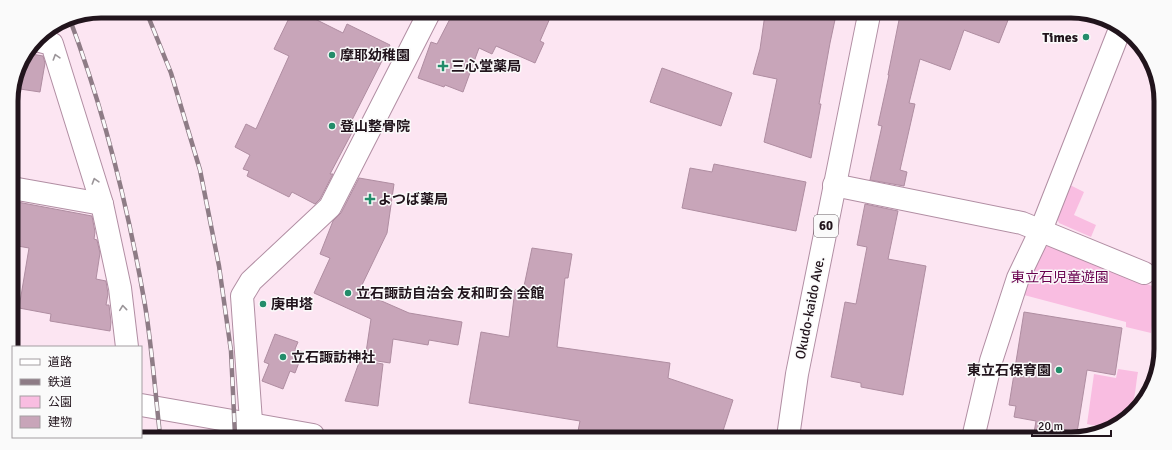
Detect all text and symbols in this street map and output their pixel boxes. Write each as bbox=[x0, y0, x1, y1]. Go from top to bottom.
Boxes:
place label: Times bbox=[1042, 29, 1078, 46]
marker: Times bbox=[1081, 32, 1091, 42]
place label: 摩耶幼稚園 bbox=[340, 47, 410, 64]
marker: 摩耶幼稚園 bbox=[327, 50, 337, 60]
one-way arrow bbox=[52, 54, 61, 61]
place label: 三心堂薬局 bbox=[451, 58, 521, 75]
marker: 三心堂薬局 bbox=[438, 61, 448, 71]
place label: 登山整骨院 bbox=[340, 118, 410, 135]
marker: 登山整骨院 bbox=[327, 121, 337, 131]
one-way arrow bbox=[91, 178, 100, 185]
place label: よつば薬局 bbox=[378, 191, 448, 208]
marker: よつば薬局 bbox=[365, 194, 375, 204]
road number: 60 bbox=[814, 215, 838, 237]
street label: Okudo-kaido Ave. bbox=[792, 255, 828, 361]
park label: 東立石児童遊園 bbox=[1011, 269, 1109, 286]
place label: 立石諏訪自治会 友和町会 会館 bbox=[356, 285, 544, 302]
marker: 立石諏訪自治会 友和町会 会館 bbox=[343, 288, 353, 298]
place label: 庚申塔 bbox=[271, 296, 313, 313]
marker: 庚申塔 bbox=[258, 299, 268, 309]
one-way arrow bbox=[118, 305, 127, 311]
legend bbox=[12, 346, 142, 438]
place label: 立石諏訪神社 bbox=[291, 349, 375, 366]
marker: 立石諏訪神社 bbox=[278, 352, 288, 362]
text: 道路 bbox=[48, 355, 72, 370]
place label: 東立石保育園 bbox=[967, 362, 1051, 379]
marker: 東立石保育園 bbox=[1054, 365, 1064, 375]
text: 鉄道 bbox=[48, 375, 72, 390]
text: 公園 bbox=[48, 395, 72, 410]
scale bar bbox=[1032, 412, 1111, 438]
text: 建物 bbox=[48, 415, 72, 430]
text: 20 m bbox=[1038, 419, 1063, 434]

